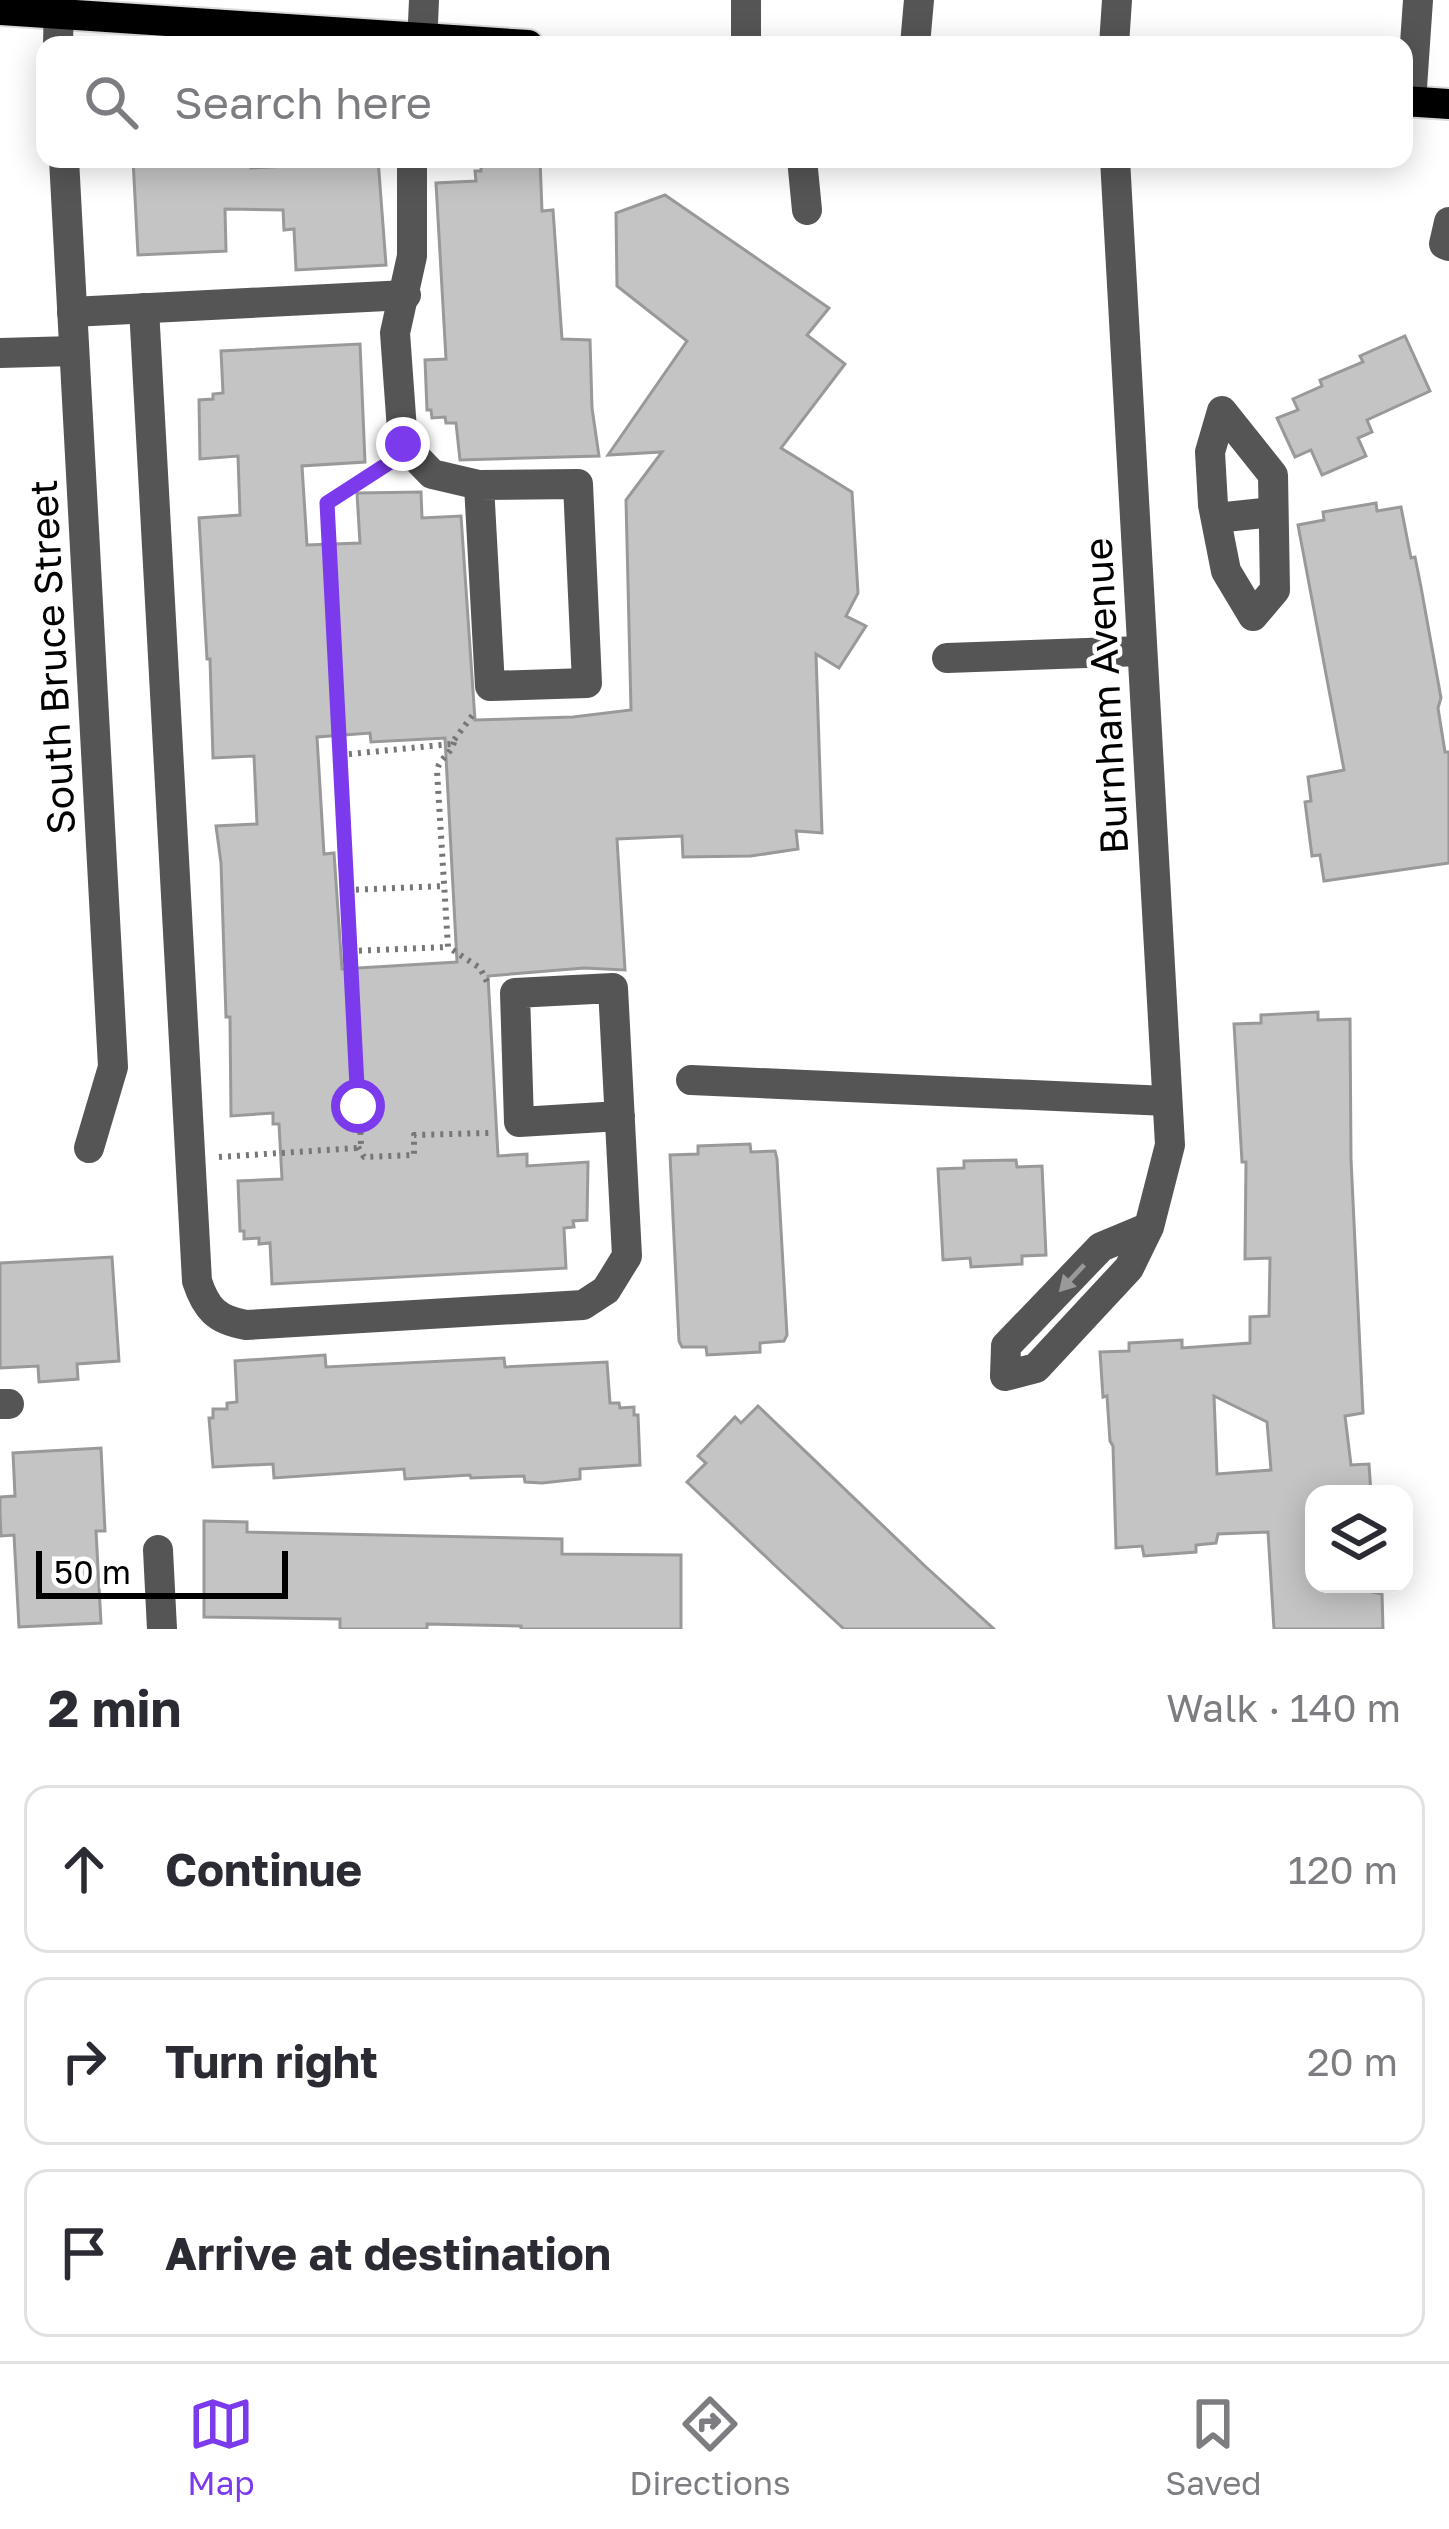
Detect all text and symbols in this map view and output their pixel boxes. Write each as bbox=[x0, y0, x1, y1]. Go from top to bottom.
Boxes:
search box bbox=[36, 36, 1413, 168]
icon: search bbox=[78, 69, 144, 135]
text: Search here bbox=[174, 75, 432, 129]
route end bbox=[376, 417, 430, 471]
street label: South Bruce Street bbox=[19, 478, 84, 836]
street label: Burnham Avenue bbox=[1074, 537, 1137, 855]
route start bbox=[331, 1079, 385, 1133]
one-way arrow bbox=[1059, 1263, 1086, 1292]
map controls bbox=[1305, 1485, 1413, 1593]
button: layers bbox=[1305, 1485, 1413, 1593]
scale bar bbox=[36, 1545, 288, 1598]
text: 50 m bbox=[54, 1552, 131, 1591]
text: 2 min bbox=[48, 1677, 181, 1738]
text: Walk · 140 m bbox=[1166, 1684, 1401, 1731]
icon: ahead bbox=[51, 1836, 117, 1902]
text: Continue bbox=[165, 1842, 362, 1896]
text: 120 m bbox=[1288, 1846, 1398, 1893]
icon: right bbox=[51, 2028, 117, 2094]
text: Turn right bbox=[165, 2034, 378, 2088]
text: 20 m bbox=[1307, 2038, 1398, 2085]
icon: arrive bbox=[51, 2220, 117, 2286]
text: Arrive at destination bbox=[165, 2226, 611, 2280]
tab: Map bbox=[187, 2391, 255, 2502]
tab: Directions bbox=[629, 2391, 791, 2502]
tab: Saved bbox=[1165, 2391, 1262, 2502]

